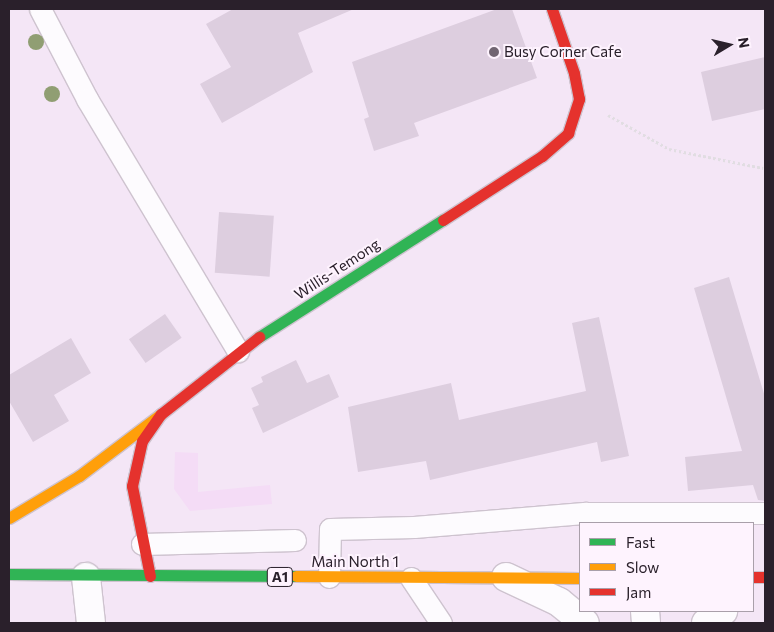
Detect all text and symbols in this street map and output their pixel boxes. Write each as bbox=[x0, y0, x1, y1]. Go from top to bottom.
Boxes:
north arrow bbox=[704, 20, 754, 70]
text: N bbox=[735, 36, 754, 49]
place label: Busy Corner Cafe bbox=[504, 43, 622, 61]
marker: Busy Corner Cafe bbox=[488, 46, 500, 58]
street label: Willis-Temong bbox=[291, 235, 383, 303]
legend bbox=[579, 522, 754, 612]
text: Fast bbox=[626, 533, 655, 551]
street label: Main North 1 bbox=[311, 553, 399, 571]
text: Slow bbox=[626, 558, 659, 576]
road number: A1 bbox=[266, 566, 294, 588]
text: Jam bbox=[626, 583, 651, 601]

